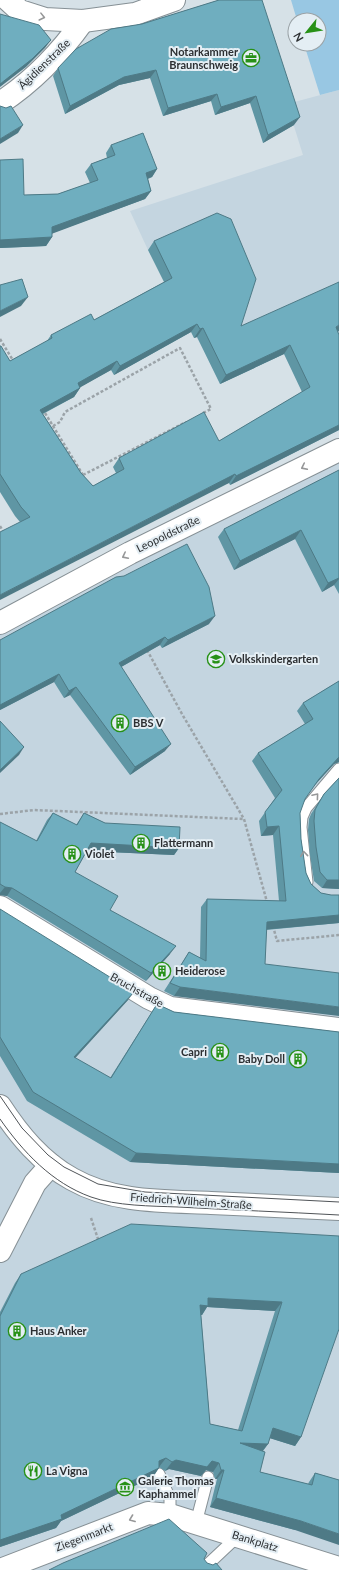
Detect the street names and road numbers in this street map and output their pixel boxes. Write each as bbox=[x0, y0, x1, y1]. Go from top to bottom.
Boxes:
street label: Ägidienstraße bbox=[15, 36, 72, 92]
street label: Leopoldstraße bbox=[134, 513, 202, 554]
street label: Bruchstraße bbox=[108, 970, 166, 1010]
street label: Friedrich-Wilhelm-Straße bbox=[130, 1190, 252, 1211]
street label: Ziegenmarkt bbox=[53, 1520, 115, 1553]
street label: Bankplatz bbox=[231, 1527, 280, 1554]

